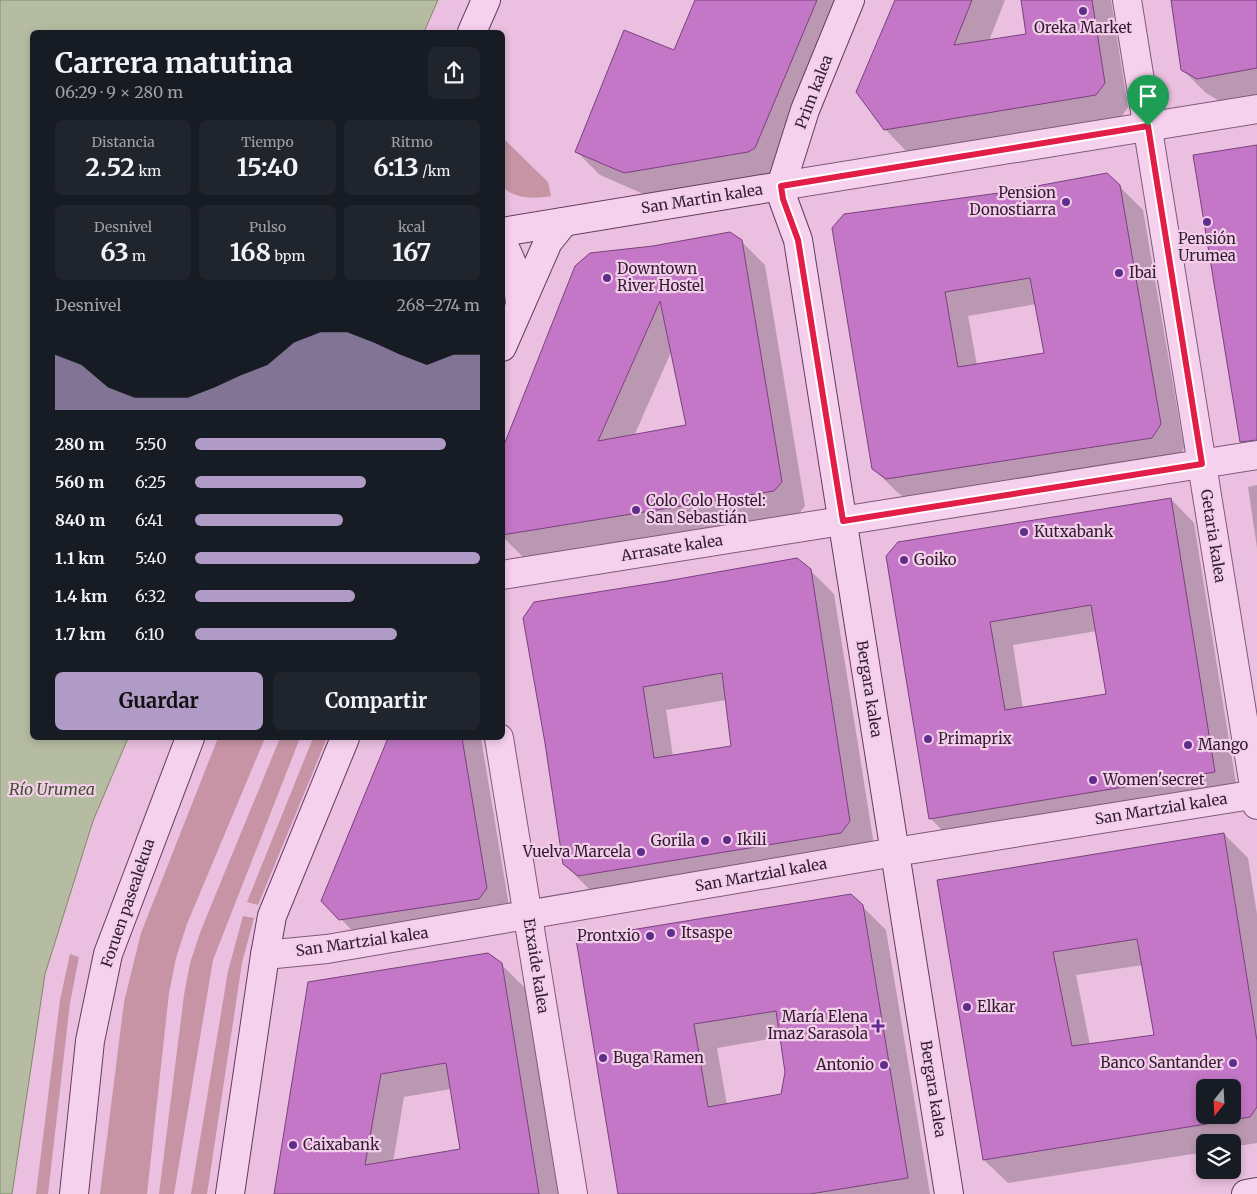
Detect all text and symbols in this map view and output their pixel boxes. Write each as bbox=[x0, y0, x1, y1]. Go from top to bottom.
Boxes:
marker: Oreka Market bbox=[1077, 5, 1089, 17]
place label: Oreka Market bbox=[1034, 18, 1132, 37]
text: Carrera matutina bbox=[55, 45, 293, 81]
button: share bbox=[428, 47, 480, 99]
street label: Prim kalea bbox=[791, 52, 836, 132]
pin bbox=[1127, 75, 1169, 126]
text: 06:29 · 9 × 280 m bbox=[55, 82, 183, 102]
icon: arrive bbox=[1134, 82, 1162, 110]
text: Distancia bbox=[92, 133, 155, 151]
text: Tiempo bbox=[241, 133, 294, 151]
text: Ritmo bbox=[391, 133, 433, 151]
text: 2.52 bbox=[85, 151, 135, 183]
text: 15:40 bbox=[236, 151, 299, 183]
text: 6:13 bbox=[373, 151, 419, 183]
text: km bbox=[135, 162, 161, 180]
text: /km bbox=[419, 162, 450, 180]
street label: San Martin kalea bbox=[640, 180, 764, 217]
place label: Pension Donostiarra bbox=[969, 183, 1056, 219]
marker: Pension Donostiarra bbox=[1060, 196, 1072, 208]
marker: Pensión Urumea bbox=[1201, 216, 1213, 228]
text: Desnivel bbox=[94, 218, 152, 236]
text: Pulso bbox=[249, 218, 286, 236]
text: kcal bbox=[398, 218, 426, 236]
place label: Pensión Urumea bbox=[1178, 229, 1236, 265]
text: 63 bbox=[100, 236, 129, 268]
text: 168 bbox=[230, 236, 271, 268]
text: 167 bbox=[392, 236, 431, 268]
text: m bbox=[129, 247, 146, 265]
text: bpm bbox=[271, 247, 305, 265]
place label: Downtown River Hostel bbox=[617, 259, 705, 295]
place label: Ibai bbox=[1129, 263, 1157, 282]
marker: Ibai bbox=[1113, 267, 1125, 279]
marker: Downtown River Hostel bbox=[601, 272, 613, 284]
text: Desnivel bbox=[55, 295, 121, 315]
text: 268–274 m bbox=[397, 295, 480, 315]
text: 280 m bbox=[55, 434, 105, 454]
text: 5:50 bbox=[135, 434, 166, 454]
text: 560 m bbox=[55, 472, 104, 492]
text: 6:25 bbox=[135, 472, 166, 492]
street label: Getaria kalea bbox=[1197, 488, 1230, 584]
place label: Colo Colo Hostel: San Sebastián bbox=[646, 491, 766, 527]
marker: Colo Colo Hostel: San Sebastián bbox=[630, 504, 642, 516]
text: 840 m bbox=[55, 510, 105, 530]
text: 6:41 bbox=[135, 510, 163, 530]
place label: Kutxabank bbox=[1034, 522, 1114, 541]
marker: Kutxabank bbox=[1018, 526, 1030, 538]
street label: Arrasate kalea bbox=[619, 530, 724, 565]
text: 1.1 km bbox=[55, 548, 105, 568]
text: 5:40 bbox=[135, 548, 167, 568]
place label: Goiko bbox=[914, 550, 957, 569]
marker: Goiko bbox=[898, 554, 910, 566]
text: 1.4 km bbox=[55, 586, 107, 606]
text: 6:32 bbox=[135, 586, 166, 606]
text: 1.7 km bbox=[55, 624, 106, 644]
text: 6:10 bbox=[135, 624, 164, 644]
street label: Bergara kalea bbox=[852, 639, 887, 739]
button: Guardar bbox=[55, 672, 263, 730]
button: Compartir bbox=[273, 672, 480, 730]
place label: Primaprix bbox=[938, 729, 1012, 748]
marker: Primaprix bbox=[922, 733, 934, 745]
place label: Mango bbox=[1198, 735, 1249, 754]
marker: Mango bbox=[1182, 739, 1194, 751]
place label: Women'secret bbox=[1102, 770, 1205, 789]
marker: Women'secret bbox=[1087, 774, 1099, 786]
water label: Río Urumea bbox=[9, 779, 95, 799]
street label: San Martzial kalea bbox=[1093, 789, 1228, 828]
place label: Ikili bbox=[737, 830, 767, 849]
place label: Gorila bbox=[651, 831, 695, 850]
marker: Ikili bbox=[721, 834, 733, 846]
marker: Gorila bbox=[699, 835, 711, 847]
street label: Foruen pasealekua bbox=[97, 836, 158, 970]
place label: Vuelva Marcela bbox=[522, 842, 631, 861]
marker: Vuelva Marcela bbox=[635, 846, 647, 858]
street label: San Martzial kalea bbox=[693, 854, 828, 895]
street label: Etxaide kalea bbox=[520, 917, 553, 1015]
street label: San Martzial kalea bbox=[294, 923, 429, 960]
place label: Itsaspe bbox=[681, 923, 733, 942]
place label: Prontxio bbox=[577, 926, 640, 945]
marker: Itsaspe bbox=[665, 927, 677, 939]
marker: Prontxio bbox=[644, 930, 656, 942]
place label: Elkar bbox=[977, 997, 1016, 1016]
marker: Elkar bbox=[961, 1001, 973, 1013]
place label: María Elena Imaz Sarasola bbox=[767, 1007, 868, 1043]
marker: María Elena Imaz Sarasola bbox=[872, 1020, 884, 1032]
street label: Bergara kalea bbox=[916, 1039, 951, 1139]
place label: Buga Ramen bbox=[613, 1048, 704, 1067]
marker: Buga Ramen bbox=[597, 1052, 609, 1064]
place label: Banco Santander bbox=[1100, 1053, 1223, 1072]
place label: Antonio bbox=[815, 1055, 874, 1074]
marker: Banco Santander bbox=[1227, 1057, 1239, 1069]
marker: Antonio bbox=[878, 1059, 890, 1071]
north arrow bbox=[1196, 1079, 1241, 1124]
map controls bbox=[1196, 1079, 1241, 1179]
button: layers bbox=[1196, 1134, 1241, 1179]
place label: Caixabank bbox=[303, 1135, 380, 1154]
marker: Caixabank bbox=[287, 1139, 299, 1151]

